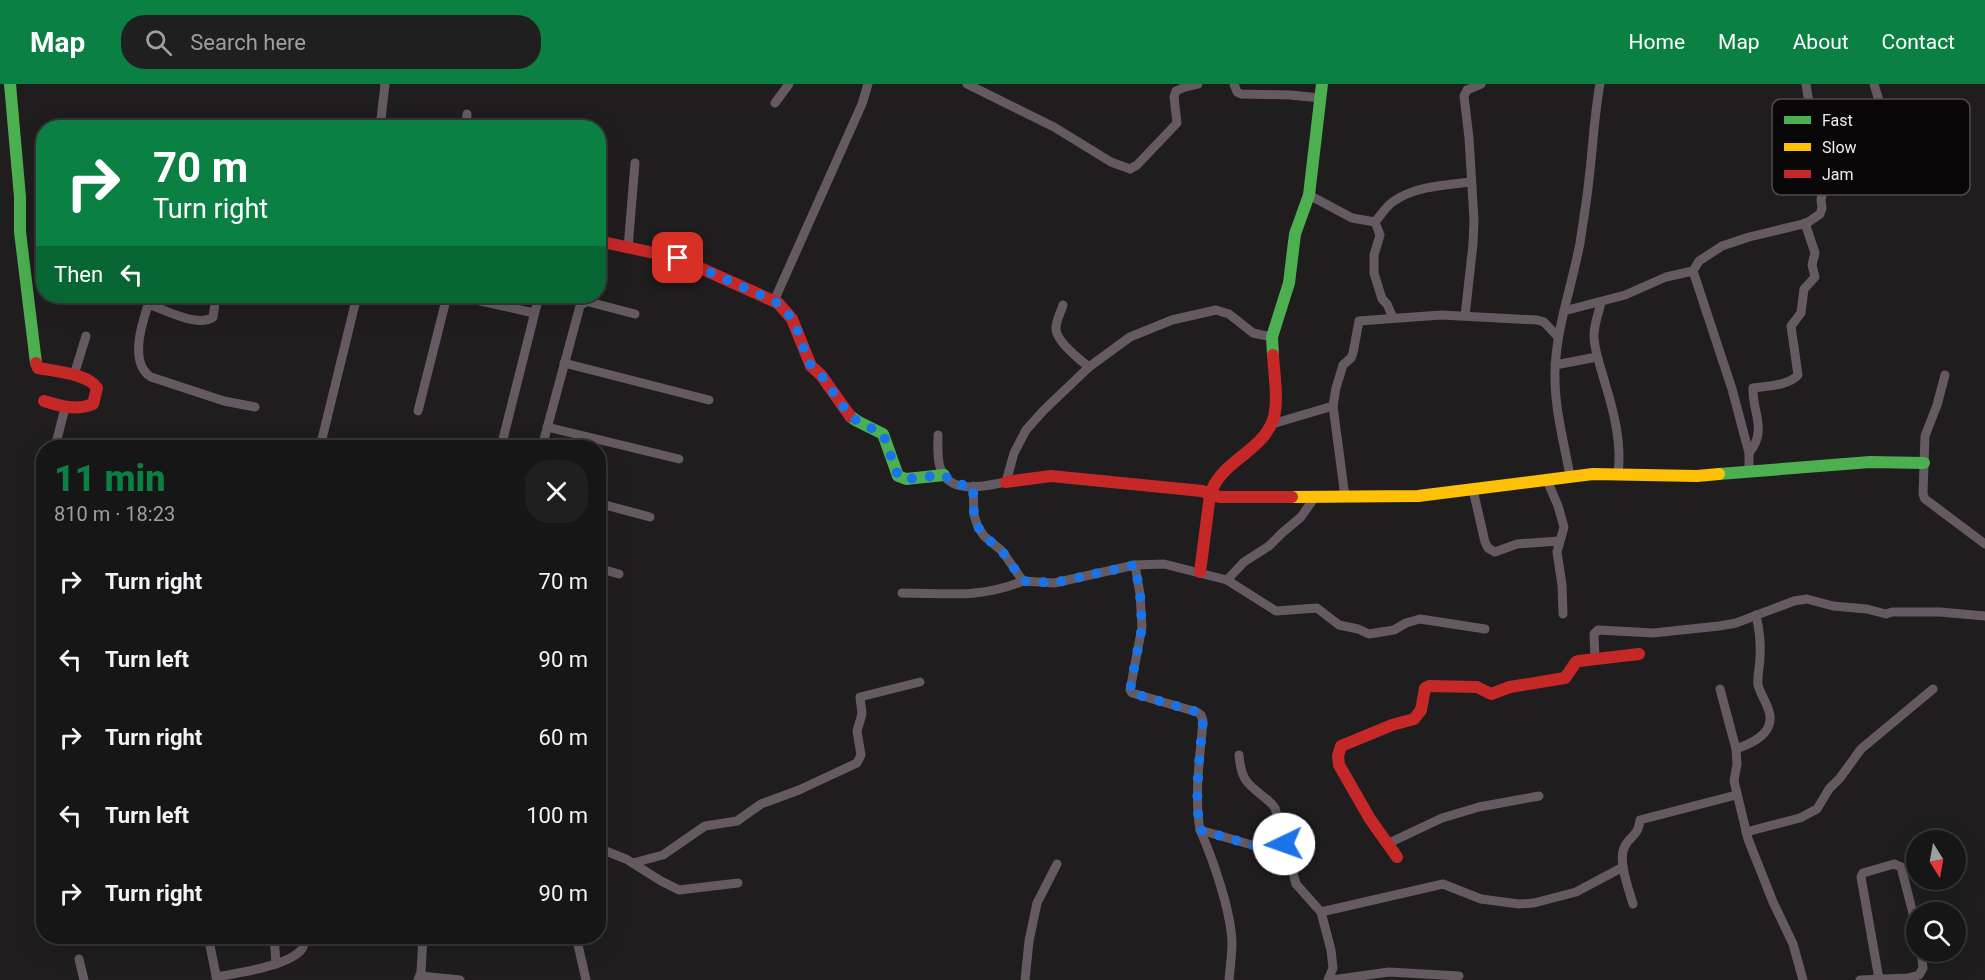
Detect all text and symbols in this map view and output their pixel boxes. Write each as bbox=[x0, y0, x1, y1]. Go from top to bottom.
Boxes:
search box bbox=[121, 15, 541, 69]
text: Map bbox=[30, 26, 85, 59]
icon: search bbox=[142, 26, 175, 59]
text: Search here bbox=[190, 30, 306, 55]
text: Home bbox=[1629, 30, 1685, 54]
text: Map bbox=[1718, 30, 1760, 54]
text: About bbox=[1793, 30, 1849, 54]
text: Contact bbox=[1882, 30, 1955, 54]
legend bbox=[1772, 99, 1970, 195]
text: Fast bbox=[1822, 111, 1853, 130]
text: Slow bbox=[1822, 138, 1857, 157]
text: 70 m bbox=[153, 143, 248, 192]
icon: right bbox=[54, 144, 132, 222]
text: Jam bbox=[1822, 165, 1854, 184]
text: Turn right bbox=[153, 193, 268, 225]
pin bbox=[652, 232, 703, 283]
icon: arrive bbox=[661, 241, 694, 274]
icon: left bbox=[115, 258, 148, 291]
text: Then bbox=[54, 262, 103, 287]
text: 11 min bbox=[54, 458, 166, 500]
button: close bbox=[525, 460, 588, 523]
text: 810 m · 18:23 bbox=[54, 502, 175, 526]
icon: right bbox=[54, 565, 87, 598]
text: Turn right bbox=[105, 569, 202, 594]
text: 70 m bbox=[539, 569, 588, 594]
icon: left bbox=[54, 643, 87, 676]
text: Turn left bbox=[105, 647, 189, 672]
text: 90 m bbox=[539, 647, 588, 672]
icon: right bbox=[54, 721, 87, 754]
text: Turn right bbox=[105, 725, 202, 750]
text: 60 m bbox=[539, 725, 588, 750]
icon: left bbox=[54, 799, 87, 832]
text: Turn left bbox=[105, 803, 189, 828]
text: 100 m bbox=[526, 803, 588, 828]
position arrow bbox=[1252, 812, 1316, 876]
north arrow bbox=[1906, 830, 1966, 890]
map controls bbox=[1906, 830, 1966, 962]
icon: right bbox=[54, 877, 87, 910]
text: Turn right bbox=[105, 881, 202, 906]
text: 90 m bbox=[539, 881, 588, 906]
button: search bbox=[1906, 902, 1966, 962]

